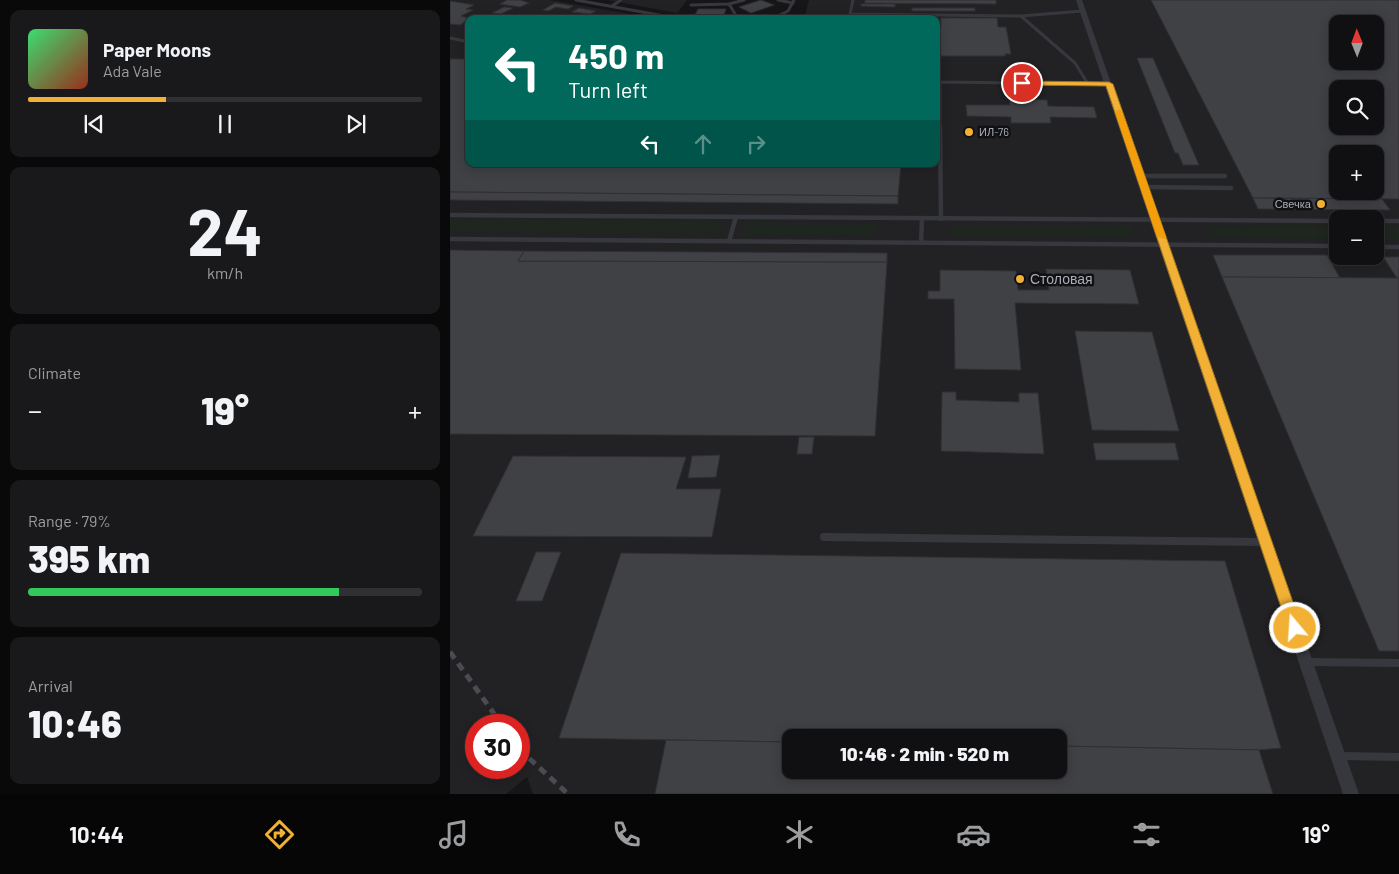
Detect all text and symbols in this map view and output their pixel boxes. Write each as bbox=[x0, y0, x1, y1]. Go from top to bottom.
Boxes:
north arrow bbox=[1329, 15, 1384, 70]
map controls bbox=[1329, 15, 1384, 265]
text: 450 m bbox=[568, 34, 664, 76]
icon: left bbox=[485, 35, 550, 100]
text: Paper Moons bbox=[103, 38, 211, 61]
text: Ada Vale bbox=[103, 61, 162, 80]
pin bbox=[1001, 62, 1043, 104]
icon: arrive bbox=[1008, 69, 1036, 97]
text: Turn left bbox=[568, 76, 648, 102]
button: search bbox=[1329, 80, 1384, 135]
icon: previous bbox=[80, 110, 108, 138]
icon: pause bbox=[211, 110, 239, 138]
icon: next bbox=[342, 110, 370, 138]
place label: ИЛ-76 bbox=[979, 125, 1009, 138]
marker: ИЛ-76 bbox=[963, 126, 975, 138]
icon: left bbox=[636, 130, 664, 158]
icon: ahead bbox=[689, 130, 717, 158]
icon: right bbox=[742, 130, 770, 158]
button: + bbox=[1329, 145, 1384, 200]
text: 24 bbox=[187, 191, 263, 269]
place label: Свечка bbox=[1275, 197, 1312, 210]
marker: Свечка bbox=[1315, 198, 1327, 210]
button: − bbox=[1329, 210, 1384, 265]
text: km/h bbox=[207, 263, 243, 282]
place label: Столовая bbox=[1030, 270, 1093, 287]
marker: Столовая bbox=[1014, 273, 1026, 285]
text: Climate bbox=[28, 363, 81, 382]
text: 19° bbox=[201, 387, 249, 433]
text: − bbox=[28, 393, 42, 427]
text: + bbox=[408, 393, 422, 427]
text: Range · 79% bbox=[28, 511, 111, 530]
text: 395 km bbox=[28, 535, 150, 581]
position arrow bbox=[1268, 601, 1320, 653]
text: Arrival bbox=[28, 676, 73, 695]
text: 10:46 bbox=[28, 700, 122, 746]
speed limit sign: 30 bbox=[465, 714, 530, 779]
text: 10:46 · 2 min · 520 m bbox=[840, 742, 1009, 765]
icon: directions bbox=[262, 817, 297, 852]
icon: music bbox=[436, 817, 471, 852]
icon: phone bbox=[609, 817, 644, 852]
icon: climate bbox=[782, 817, 817, 852]
icon: car bbox=[956, 817, 991, 852]
icon: filters bbox=[1129, 817, 1164, 852]
text: 10:44 bbox=[69, 821, 124, 847]
text: 19° bbox=[1302, 821, 1330, 847]

